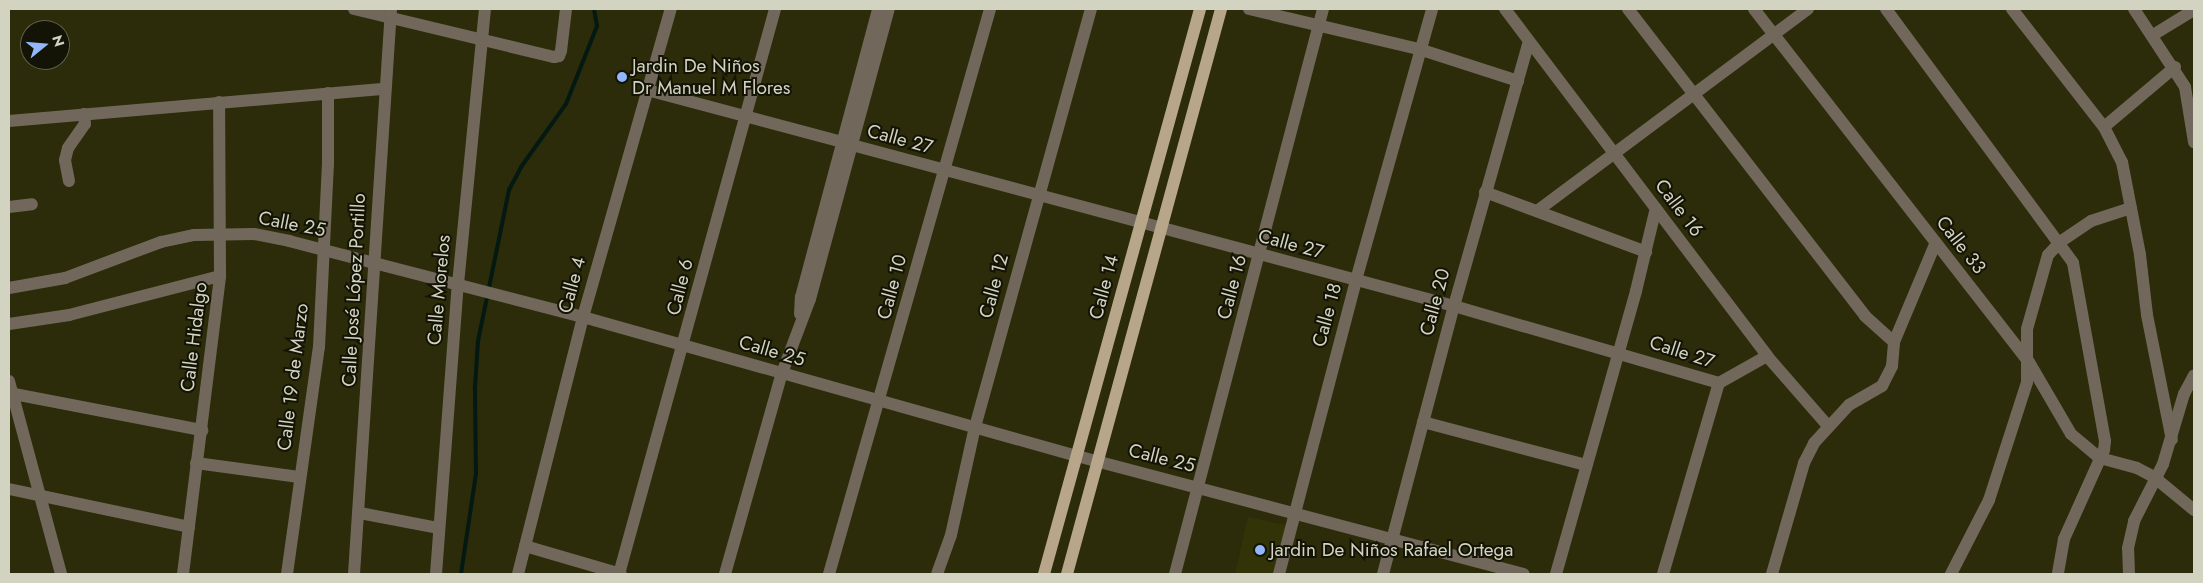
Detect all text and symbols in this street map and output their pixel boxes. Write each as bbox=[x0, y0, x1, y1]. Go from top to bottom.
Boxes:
north arrow bbox=[20, 20, 70, 70]
text: N bbox=[47, 33, 70, 49]
place label: Jardin De Niños Dr Manuel M Flores bbox=[632, 55, 790, 99]
marker: Jardin De Niños Dr Manuel M Flores bbox=[616, 71, 628, 83]
street label: Calle 27 bbox=[865, 119, 935, 159]
street label: Calle 16 bbox=[1650, 175, 1708, 241]
street label: Calle José López Portillo bbox=[338, 193, 370, 387]
street label: Calle 25 bbox=[256, 206, 328, 242]
street label: Calle 33 bbox=[1931, 212, 1991, 278]
street label: Calle 27 bbox=[1256, 224, 1326, 264]
street label: Calle Morelos bbox=[423, 234, 455, 346]
street label: Calle 12 bbox=[974, 251, 1014, 321]
street label: Calle 10 bbox=[872, 252, 912, 322]
street label: Calle 14 bbox=[1084, 252, 1124, 322]
street label: Calle 16 bbox=[1212, 252, 1252, 322]
street label: Calle 4 bbox=[554, 254, 590, 316]
street label: Calle 6 bbox=[662, 256, 698, 318]
street label: Calle 20 bbox=[1415, 266, 1455, 338]
street label: Calle Hidalgo bbox=[176, 281, 212, 393]
street label: Calle 18 bbox=[1308, 281, 1346, 349]
street label: Calle 19 de Marzo bbox=[273, 302, 313, 452]
street label: Calle 25 bbox=[736, 331, 808, 371]
street label: Calle 27 bbox=[1647, 331, 1717, 373]
street label: Calle 25 bbox=[1126, 439, 1198, 477]
place label: Jardin De Niños Rafael Ortega bbox=[1270, 539, 1513, 561]
marker: Jardin De Niños Rafael Ortega bbox=[1254, 544, 1266, 556]

